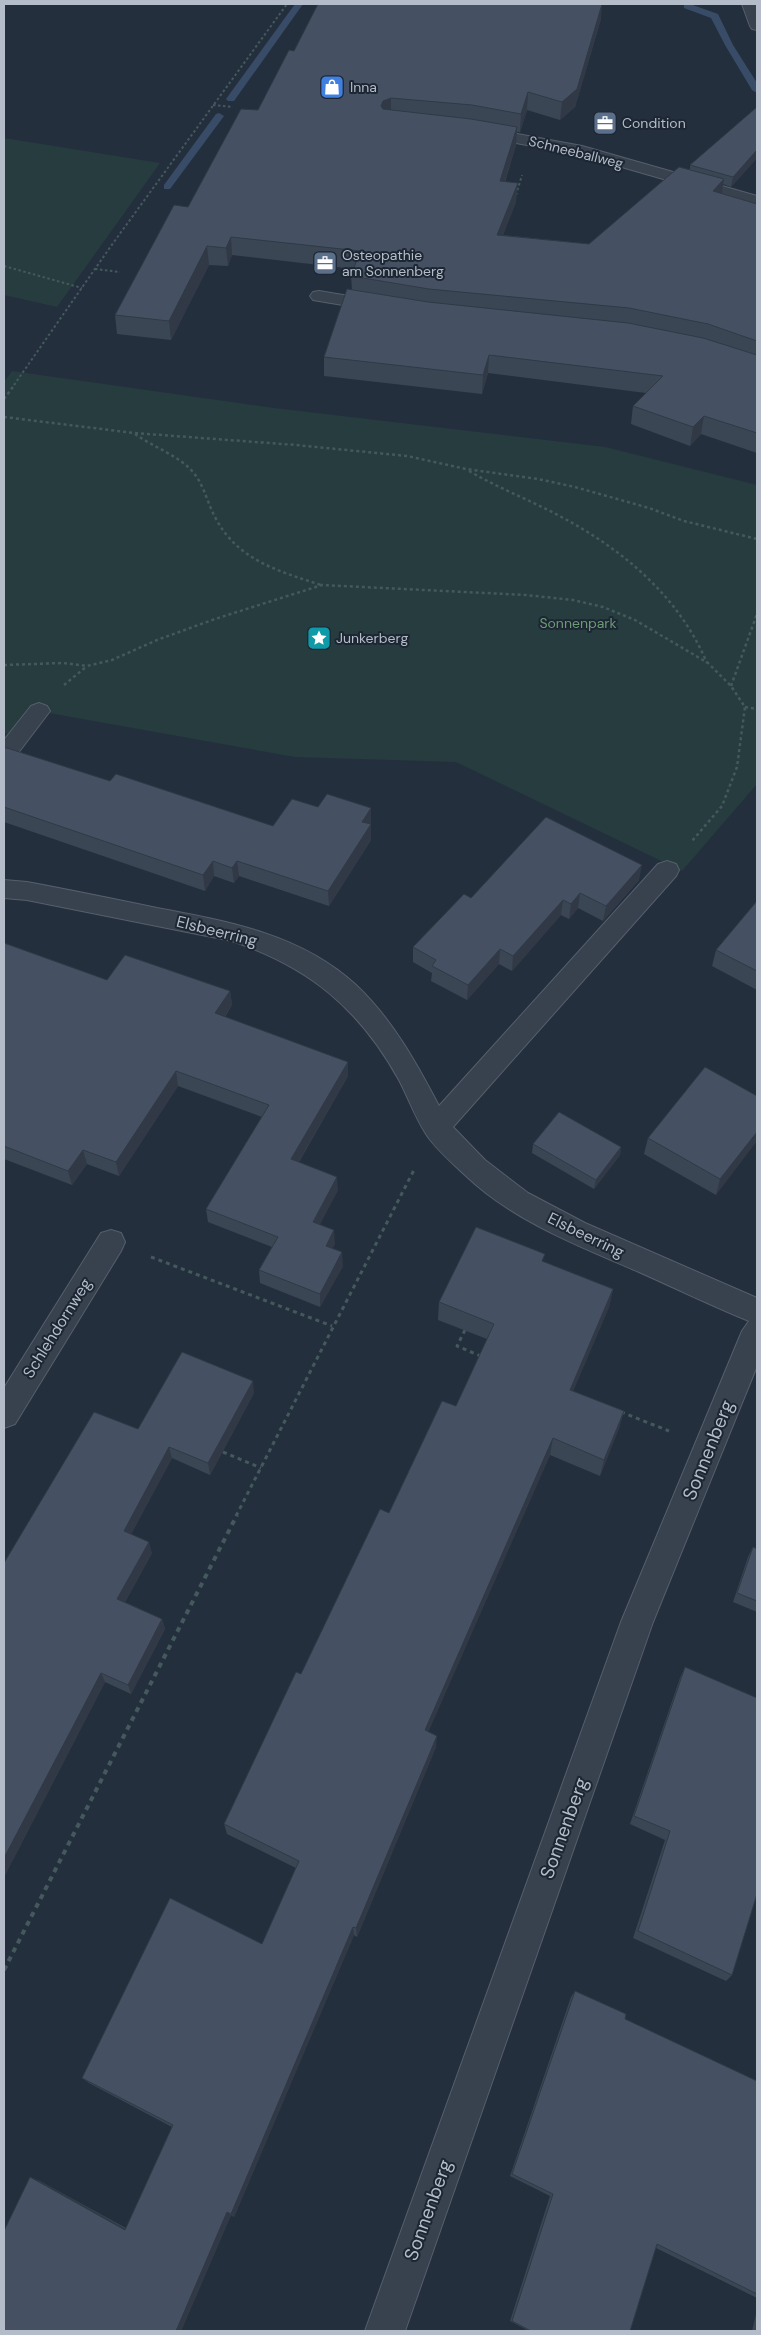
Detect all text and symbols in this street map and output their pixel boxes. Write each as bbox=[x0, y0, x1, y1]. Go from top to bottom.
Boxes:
shop icon: Inna bbox=[319, 74, 345, 100]
place label: Inna bbox=[350, 78, 377, 96]
office icon: Condition bbox=[592, 110, 618, 136]
place label: Condition bbox=[622, 114, 686, 132]
street label: Schneeballweg bbox=[527, 132, 625, 172]
place label: Osteopathie am Sonnenberg bbox=[342, 246, 444, 280]
office icon: Osteopathie am Sonnenberg bbox=[312, 250, 338, 276]
park label: Sonnenpark bbox=[539, 614, 617, 632]
place icon: Junkerberg bbox=[306, 625, 332, 651]
place label: Junkerberg bbox=[336, 629, 408, 647]
street label: Elsbeerring bbox=[174, 911, 260, 951]
street label: Elsbeerring bbox=[544, 1207, 628, 1263]
street label: Schlehdornweg bbox=[18, 1274, 96, 1382]
street label: Sonnenberg bbox=[677, 1396, 740, 1504]
street label: Sonnenberg bbox=[534, 1774, 594, 1882]
street label: Sonnenberg bbox=[398, 2156, 458, 2264]

